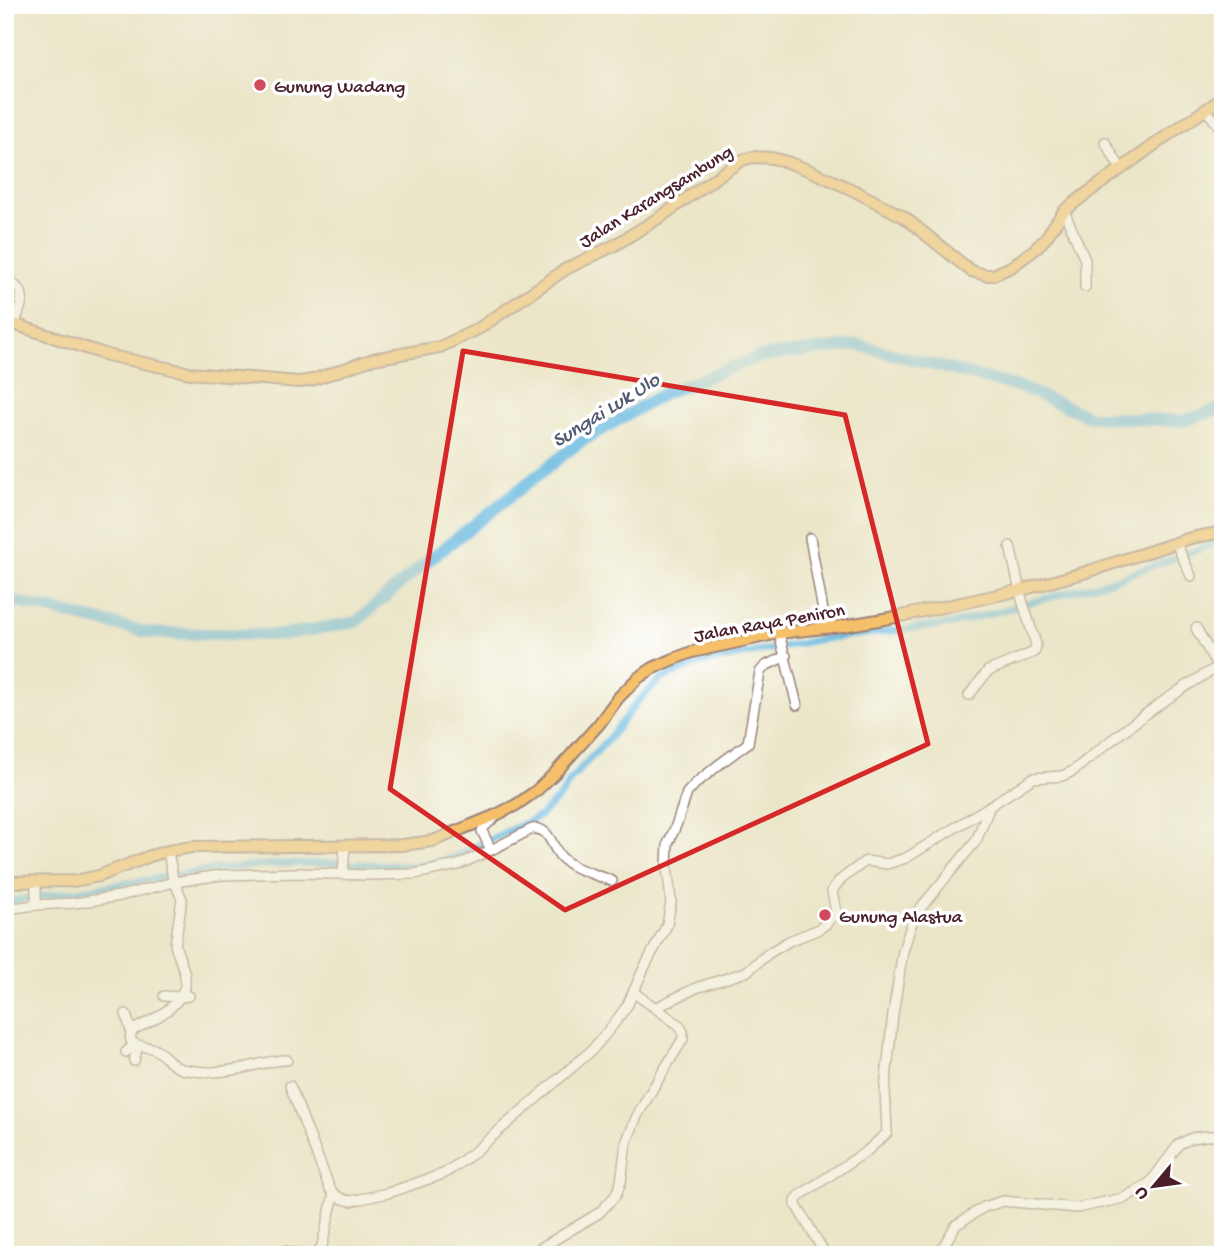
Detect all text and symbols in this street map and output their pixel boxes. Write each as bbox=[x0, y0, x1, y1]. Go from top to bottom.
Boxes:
marker: Gunung Wadang bbox=[252, 77, 268, 93]
place label: Gunung Wadang bbox=[274, 77, 406, 100]
street label: Jalan Karangsambung bbox=[576, 141, 738, 255]
water label: Sungai Luk Ulo bbox=[548, 368, 666, 455]
street label: Jalan Raya Peniron bbox=[692, 600, 847, 649]
marker: Gunung Alastua bbox=[817, 907, 833, 923]
place label: Gunung Alastua bbox=[839, 907, 964, 930]
north arrow bbox=[1120, 1152, 1190, 1222]
text: U bbox=[1129, 1182, 1155, 1203]

